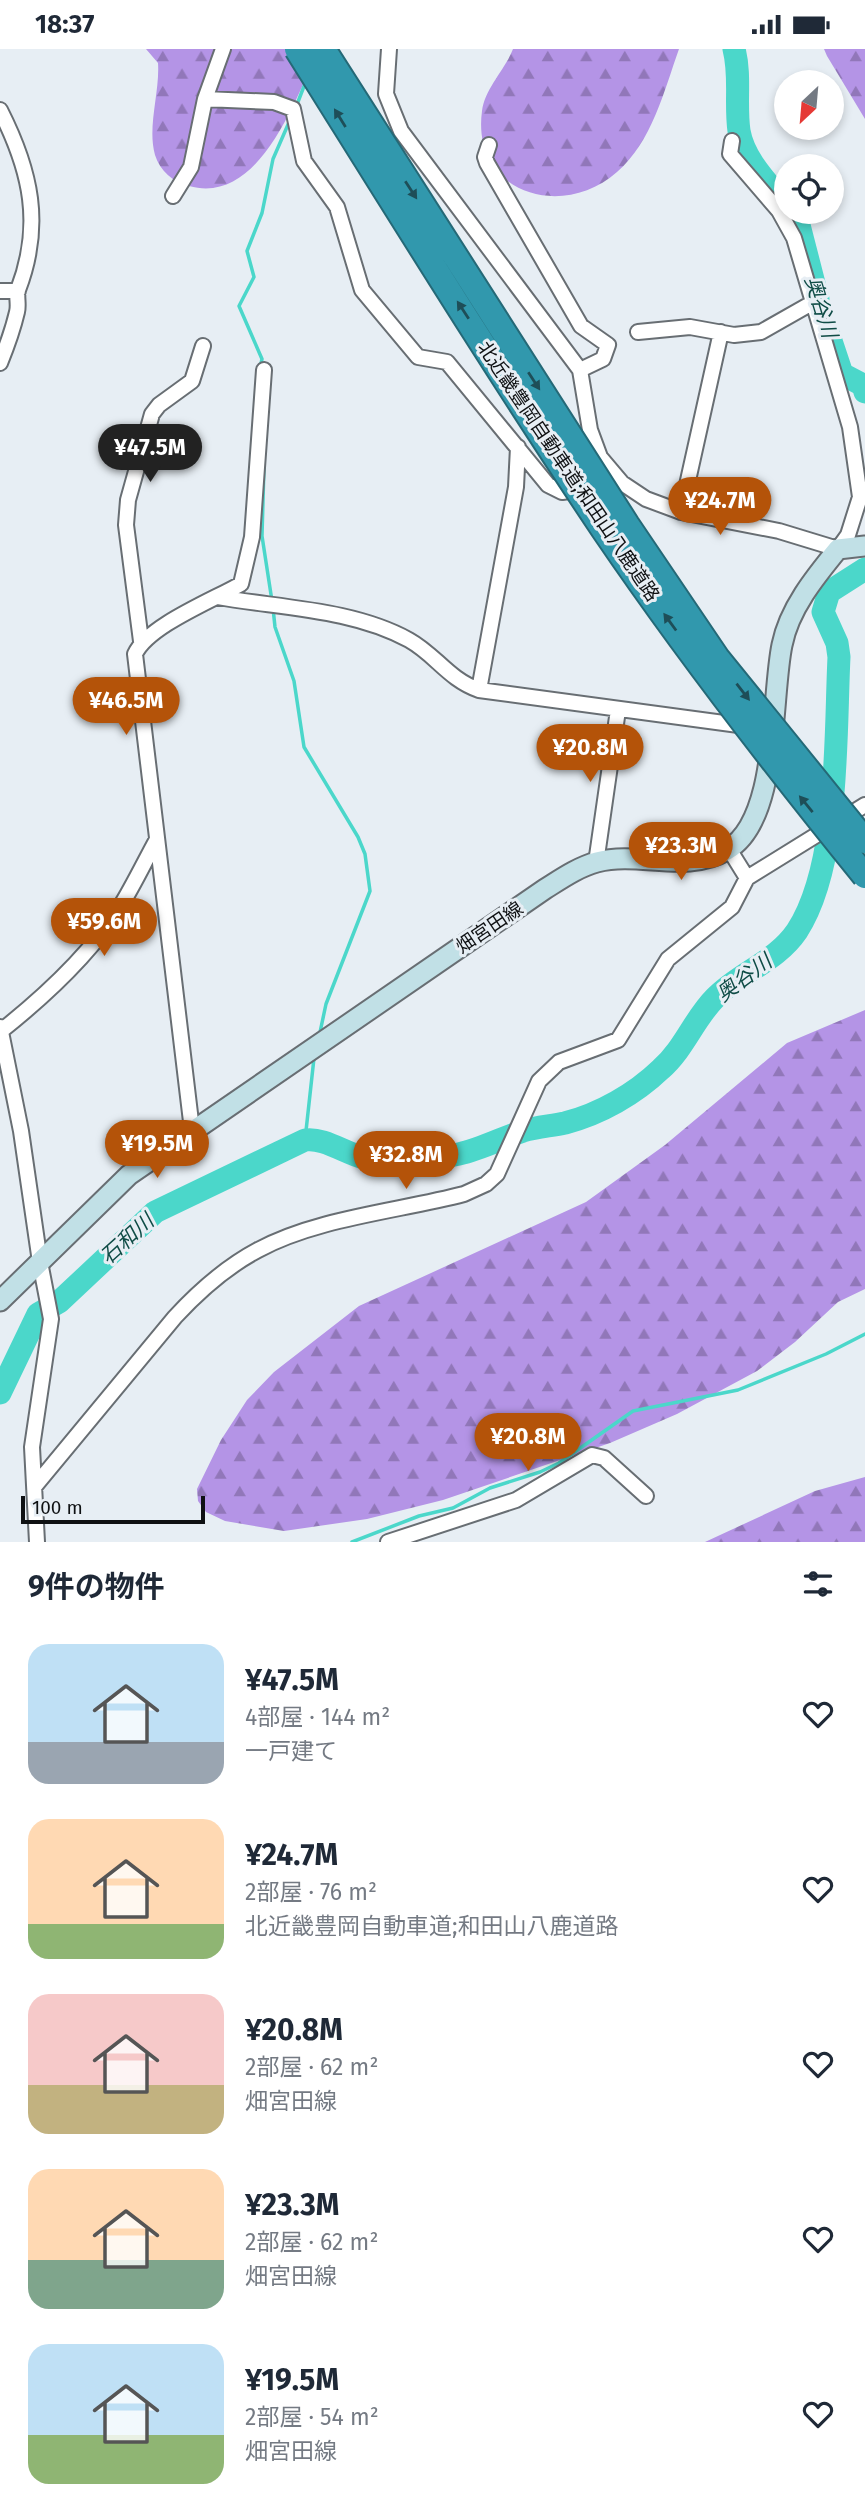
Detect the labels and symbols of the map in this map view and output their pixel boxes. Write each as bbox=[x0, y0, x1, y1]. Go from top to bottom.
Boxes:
north arrow bbox=[774, 70, 844, 140]
one-way arrow bbox=[334, 108, 347, 128]
one-way arrow bbox=[404, 180, 417, 200]
water label: 奥谷川 bbox=[799, 273, 843, 343]
one-way arrow bbox=[456, 300, 469, 319]
street label: 北近畿豊岡自動車道;和田山八鹿道路 bbox=[473, 337, 664, 606]
one-way arrow bbox=[527, 372, 540, 391]
pin: ¥47.5M bbox=[93, 425, 207, 484]
pin: ¥24.7M bbox=[663, 477, 777, 537]
one-way arrow bbox=[663, 613, 677, 631]
pin: ¥46.5M bbox=[69, 677, 183, 737]
one-way arrow bbox=[736, 682, 751, 700]
pin: ¥20.8M bbox=[533, 725, 647, 784]
one-way arrow bbox=[799, 795, 814, 813]
pin: ¥23.3M bbox=[624, 823, 738, 882]
street label: 畑宮田線 bbox=[451, 897, 527, 958]
pin: ¥59.6M bbox=[47, 899, 161, 958]
water label: 奥谷川 bbox=[711, 947, 779, 1007]
pin: ¥19.5M bbox=[100, 1121, 214, 1180]
pin: ¥32.8M bbox=[349, 1131, 463, 1191]
water label: 石和川 bbox=[95, 1207, 161, 1270]
pin: ¥20.8M bbox=[471, 1413, 585, 1473]
scale bar bbox=[21, 1493, 205, 1525]

